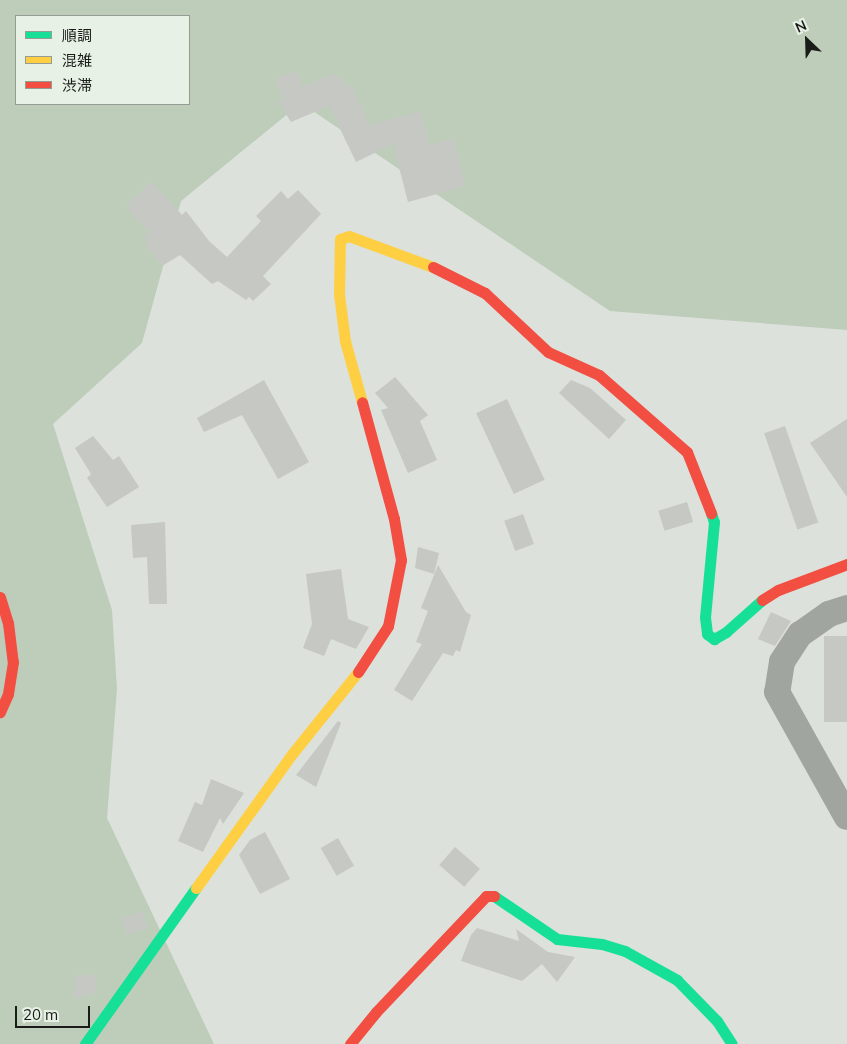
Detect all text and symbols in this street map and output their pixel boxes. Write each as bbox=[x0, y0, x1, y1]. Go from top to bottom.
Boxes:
legend bbox=[15, 15, 190, 105]
north arrow bbox=[782, 15, 832, 65]
text: N bbox=[792, 16, 809, 37]
text: 順調 bbox=[62, 26, 92, 45]
text: 混雑 bbox=[62, 51, 92, 70]
text: 渋滞 bbox=[62, 76, 92, 95]
scale bar bbox=[18, 996, 92, 1028]
text: 20 m bbox=[23, 1005, 58, 1024]

